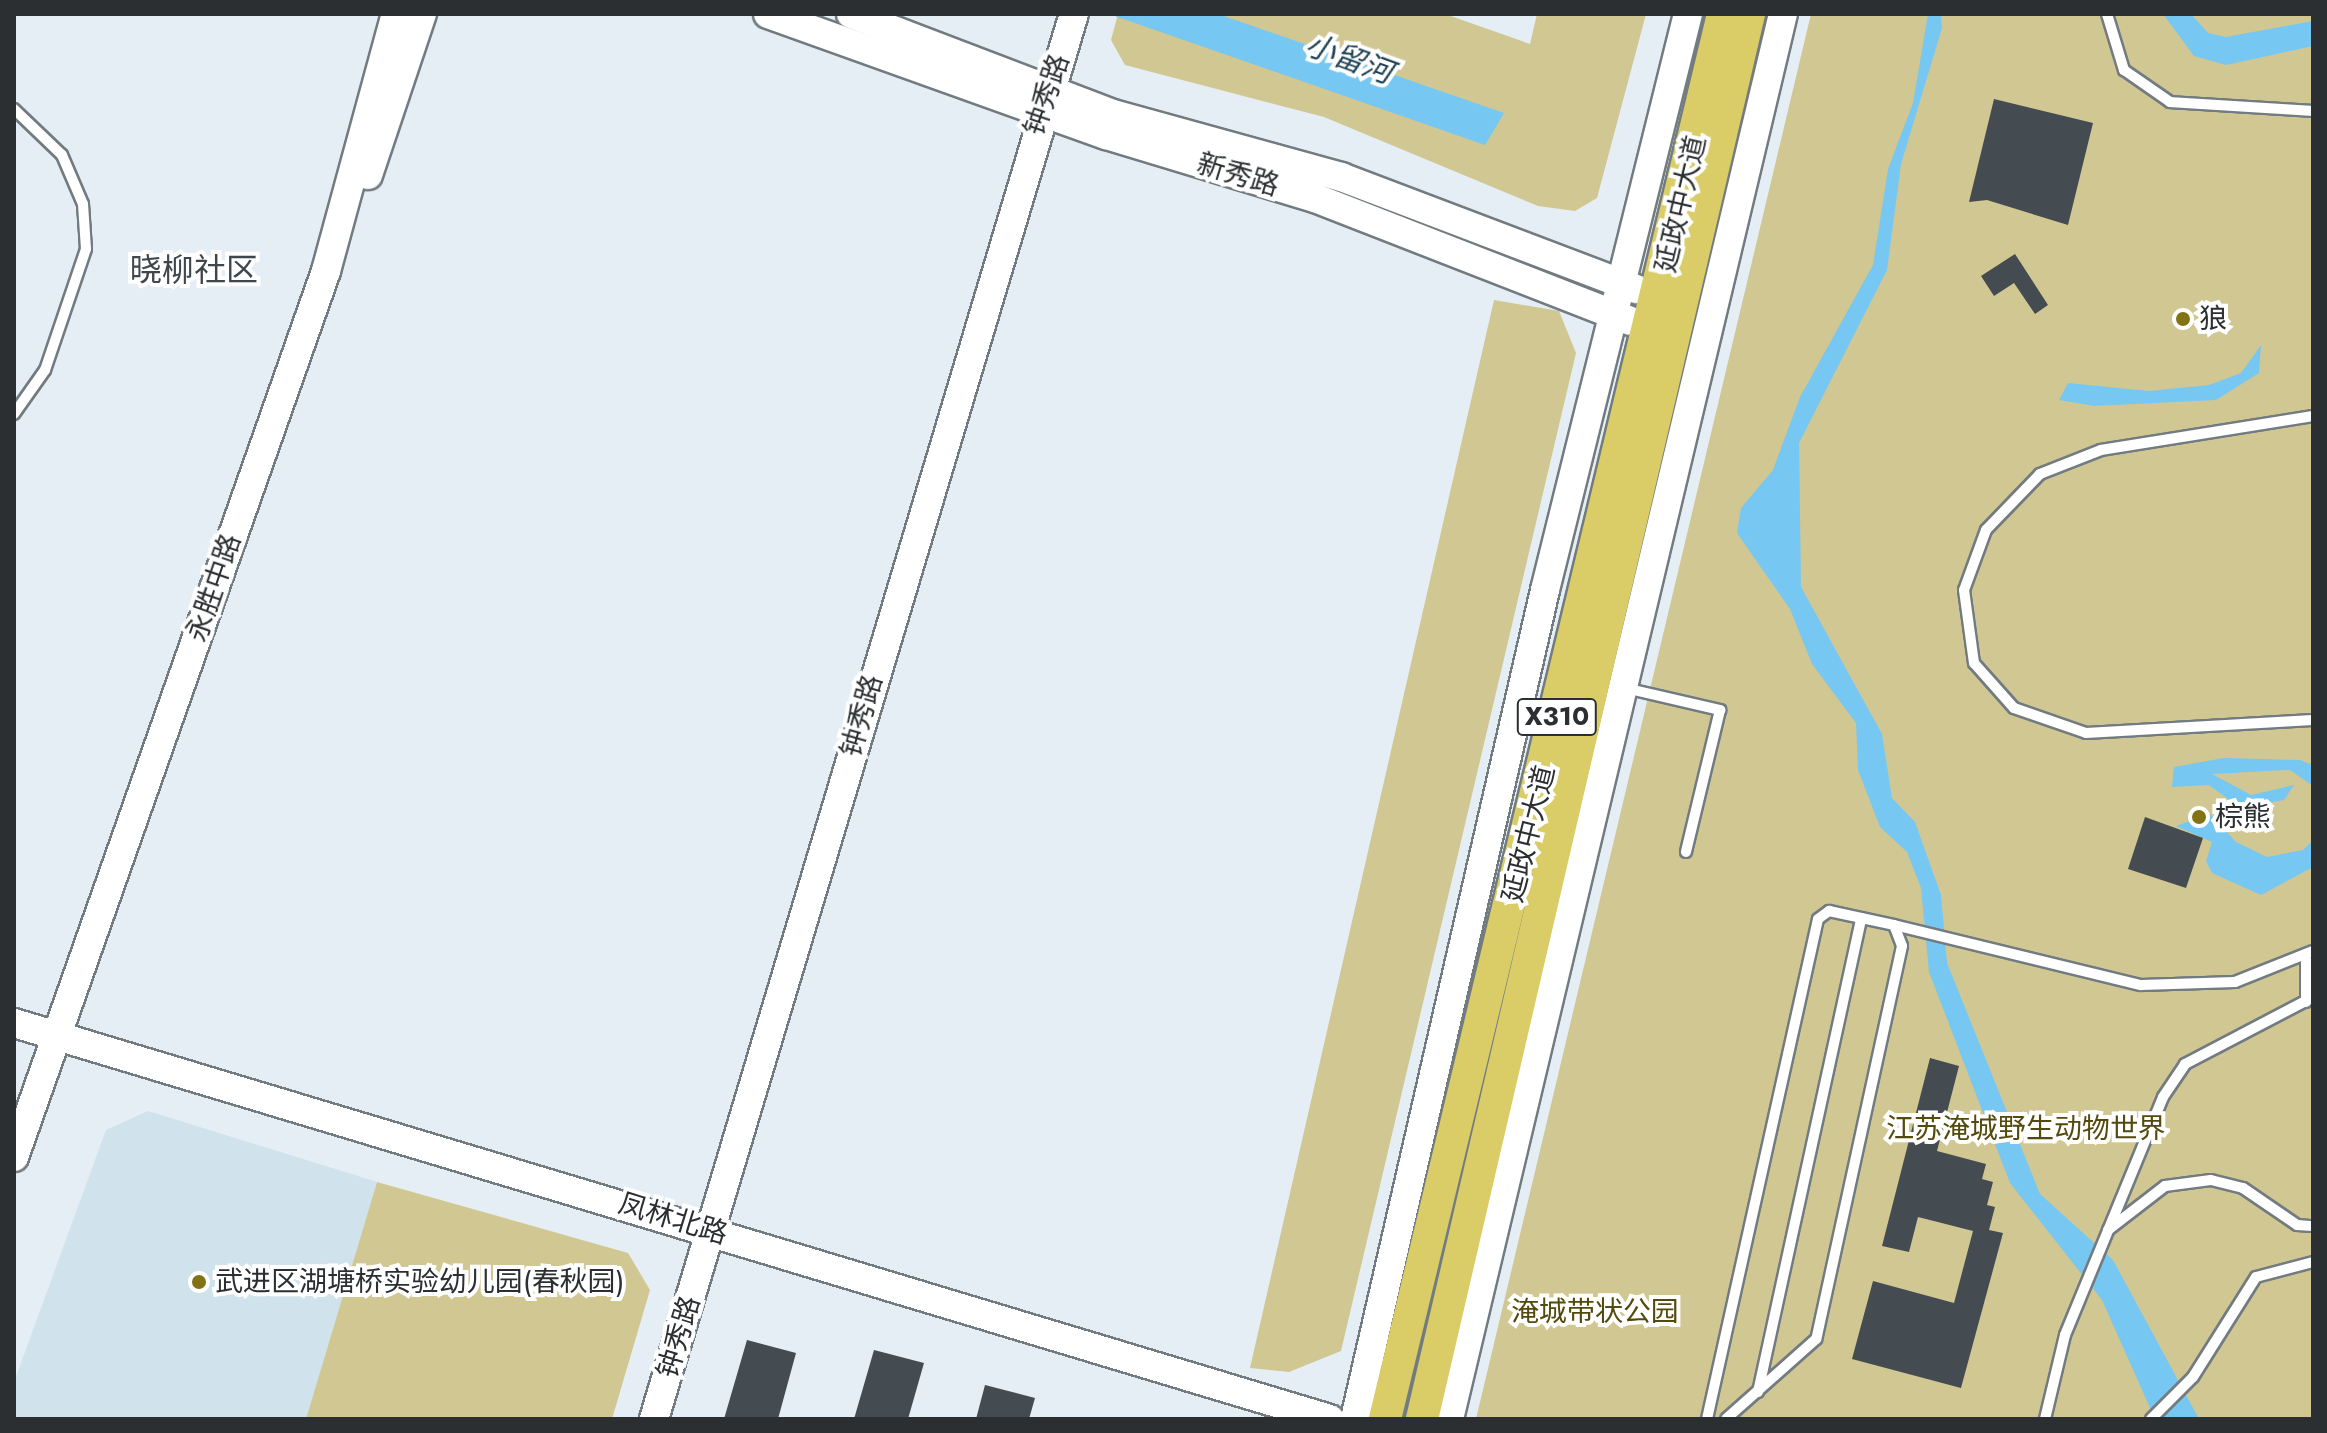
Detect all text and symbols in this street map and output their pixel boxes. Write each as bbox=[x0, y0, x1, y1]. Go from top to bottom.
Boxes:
water label: 小留河 bbox=[1301, 27, 1397, 91]
street label: 钟秀路 bbox=[1017, 50, 1077, 140]
street label: 延政中大道 bbox=[1649, 132, 1713, 276]
street label: 新秀路 bbox=[1193, 147, 1283, 203]
district label: 晓柳社区 bbox=[130, 251, 258, 289]
place label: 狼 bbox=[2199, 302, 2227, 336]
marker: 狼 bbox=[2174, 310, 2192, 328]
street label: 永胜中路 bbox=[180, 530, 248, 646]
street label: 钟秀路 bbox=[834, 671, 890, 761]
road number: X310 bbox=[1515, 695, 1599, 739]
street label: 延政中大道 bbox=[1496, 762, 1562, 906]
place label: 棕熊 bbox=[2215, 800, 2271, 834]
marker: 棕熊 bbox=[2190, 808, 2208, 826]
park label: 江苏淹城野生动物世界 bbox=[1886, 1112, 2166, 1146]
street label: 凤林北路 bbox=[615, 1187, 731, 1251]
place label: 武进区湖塘桥实验幼儿园(春秋园) bbox=[215, 1265, 624, 1299]
marker: 武进区湖塘桥实验幼儿园(春秋园) bbox=[190, 1273, 208, 1291]
street label: 钟秀路 bbox=[651, 1292, 707, 1382]
park label: 淹城带状公园 bbox=[1511, 1295, 1679, 1329]

